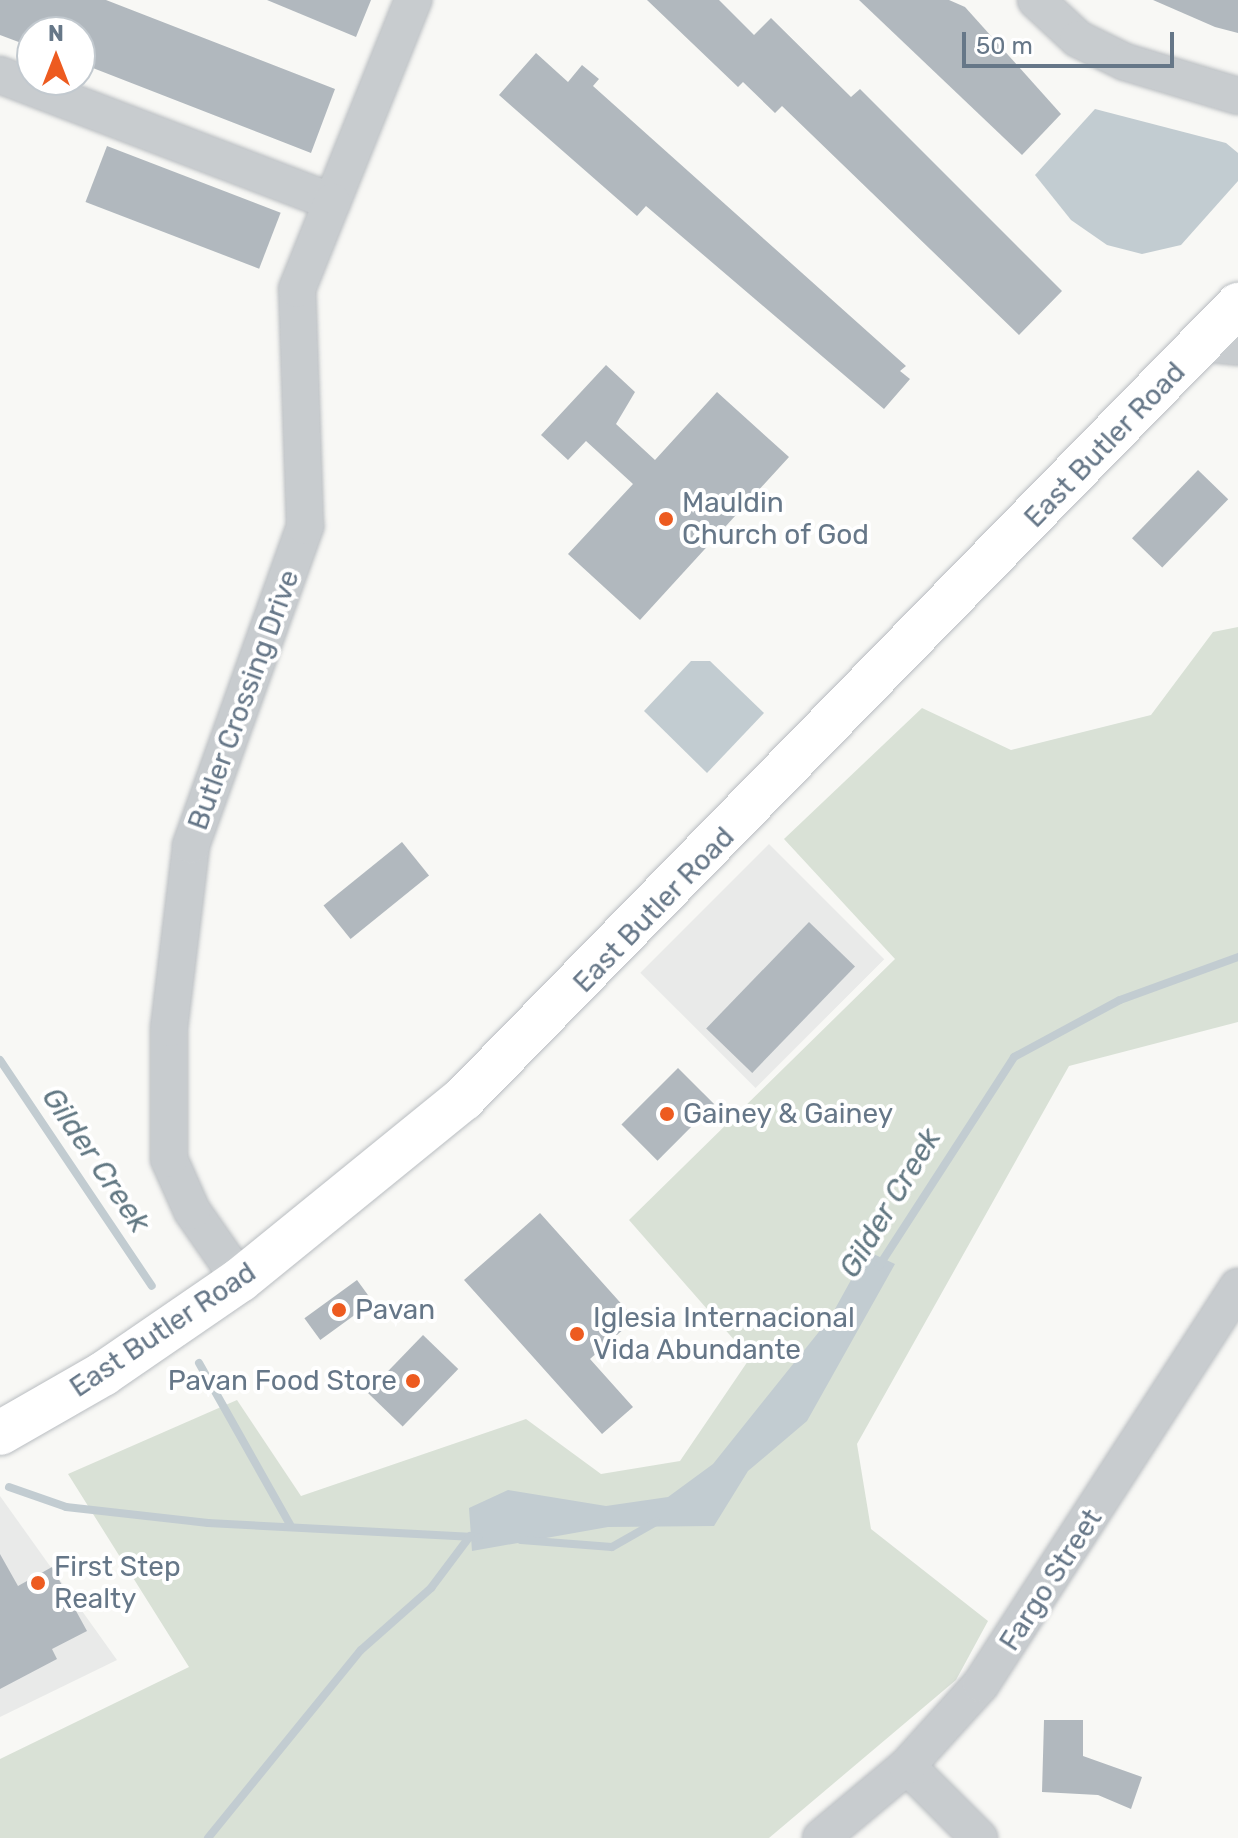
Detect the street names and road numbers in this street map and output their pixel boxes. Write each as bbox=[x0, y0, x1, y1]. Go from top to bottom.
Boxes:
street label: East Butler Road bbox=[1017, 355, 1193, 535]
street label: Butler Crossing Drive bbox=[181, 565, 307, 835]
street label: East Butler Road bbox=[566, 820, 742, 1000]
street label: East Butler Road bbox=[64, 1255, 262, 1405]
street label: Fargo Street bbox=[993, 1503, 1109, 1657]

